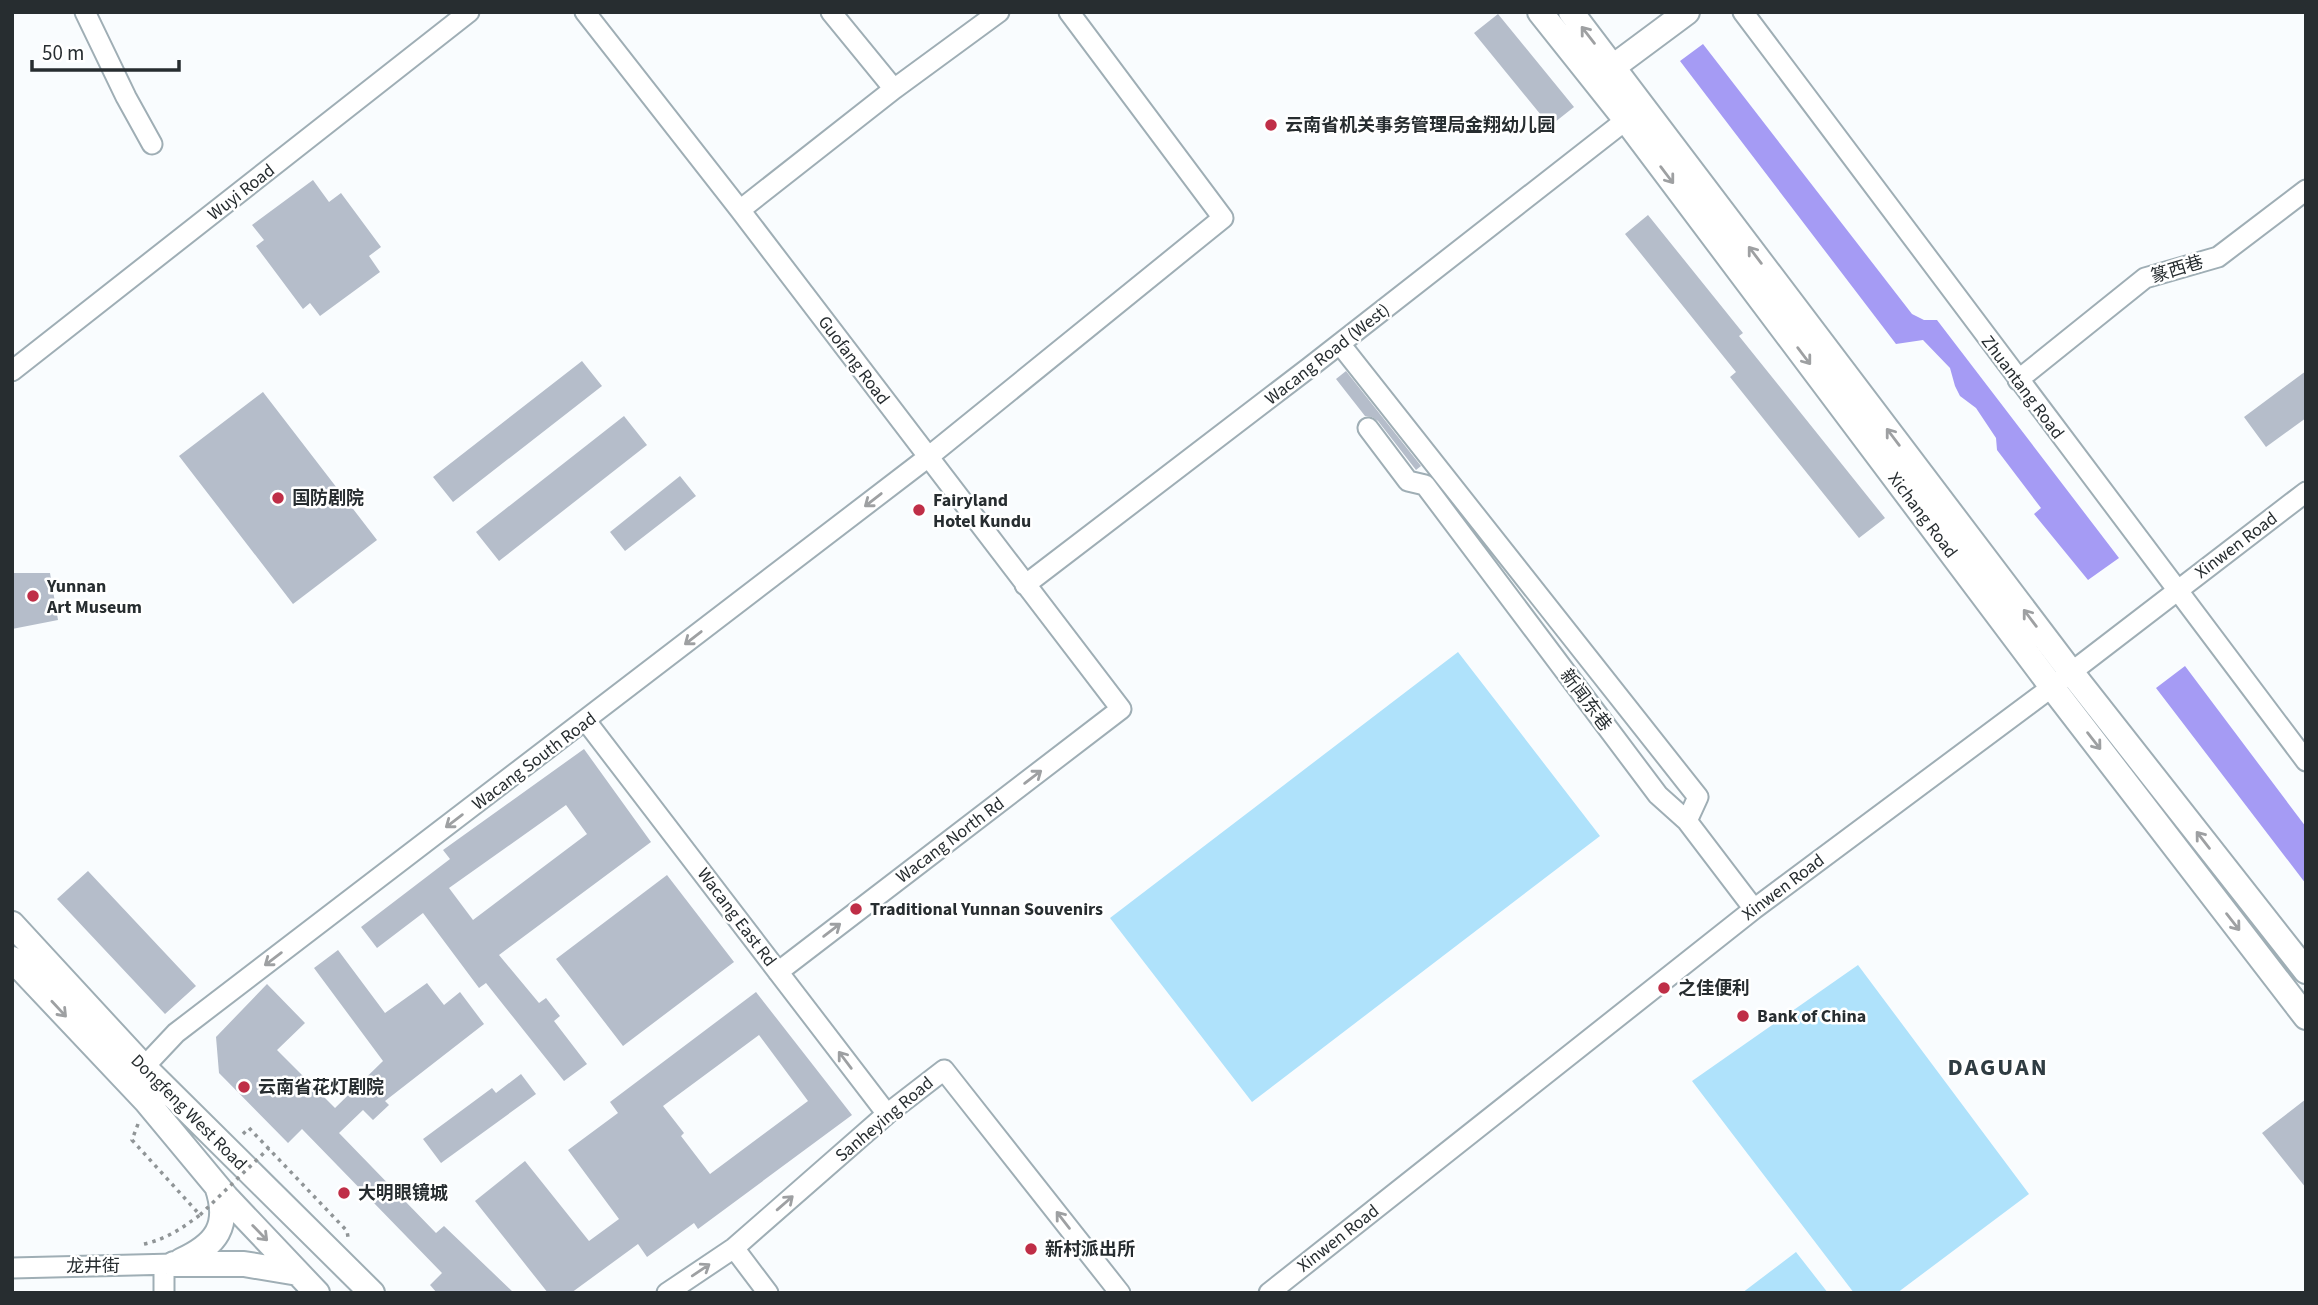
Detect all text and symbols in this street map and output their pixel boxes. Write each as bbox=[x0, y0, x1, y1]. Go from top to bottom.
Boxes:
one-way arrow bbox=[1581, 26, 1596, 45]
scale bar bbox=[32, 28, 178, 72]
text: 50 m bbox=[42, 38, 84, 68]
place label: 云南省机关事务管理局金翔幼儿园 bbox=[1285, 113, 1555, 138]
marker: 云南省机关事务管理局金翔幼儿园 bbox=[1263, 117, 1279, 133]
street label: Wuyi Road bbox=[202, 158, 280, 227]
one-way arrow bbox=[1659, 165, 1674, 184]
one-way arrow bbox=[1748, 246, 1763, 265]
street label: 篆西巷 bbox=[2148, 250, 2207, 289]
street label: Wacang Road (West) bbox=[1260, 298, 1395, 411]
street label: Guofang Road bbox=[812, 311, 895, 410]
street label: Zhuantang Road bbox=[1975, 330, 2070, 444]
one-way arrow bbox=[1796, 347, 1811, 365]
one-way arrow bbox=[1885, 428, 1900, 446]
street label: Xichang Road bbox=[1882, 467, 1963, 564]
place label: 国防剧院 bbox=[292, 486, 364, 511]
place label: Fairyland Hotel Kundu bbox=[933, 488, 1031, 534]
marker: 国防剧院 bbox=[270, 490, 286, 506]
one-way arrow bbox=[865, 492, 883, 507]
marker: Fairyland Hotel Kundu bbox=[911, 502, 927, 518]
street label: Xinwen Road bbox=[2190, 506, 2283, 585]
place label: Yunnan Art Museum bbox=[46, 574, 142, 620]
marker: Yunnan Art Museum bbox=[25, 588, 41, 604]
one-way arrow bbox=[2023, 609, 2038, 628]
one-way arrow bbox=[684, 631, 703, 646]
street label: 新闻东巷 bbox=[1554, 664, 1617, 737]
street label: Wacang South Road bbox=[467, 706, 602, 816]
one-way arrow bbox=[2087, 732, 2102, 750]
one-way arrow bbox=[1023, 770, 1041, 785]
street label: Wacang North Rd bbox=[891, 791, 1010, 889]
one-way arrow bbox=[446, 814, 464, 829]
one-way arrow bbox=[2196, 832, 2211, 850]
street label: Xinwen Road bbox=[1737, 848, 1830, 927]
street label: Wacang East Rd bbox=[691, 863, 782, 972]
place label: Traditional Yunnan Souvenirs bbox=[870, 897, 1103, 922]
marker: Traditional Yunnan Souvenirs bbox=[848, 901, 864, 917]
one-way arrow bbox=[2225, 912, 2240, 930]
one-way arrow bbox=[823, 923, 841, 938]
one-way arrow bbox=[265, 952, 283, 967]
place label: 之佳便利 bbox=[1678, 976, 1750, 1001]
marker: 之佳便利 bbox=[1656, 980, 1672, 996]
one-way arrow bbox=[51, 1000, 67, 1018]
place label: Bank of China bbox=[1757, 1004, 1866, 1029]
marker: Bank of China bbox=[1735, 1008, 1751, 1024]
street label: Dongfeng West Road bbox=[125, 1049, 252, 1176]
district label: DAGUAN bbox=[1947, 1050, 2049, 1085]
one-way arrow bbox=[838, 1051, 853, 1070]
street label: Sanheying Road bbox=[830, 1071, 939, 1168]
place label: 云南省花灯剧院 bbox=[258, 1075, 384, 1100]
marker: 云南省花灯剧院 bbox=[236, 1079, 252, 1095]
place label: 大明眼镜城 bbox=[358, 1181, 448, 1206]
marker: 大明眼镜城 bbox=[336, 1185, 352, 1201]
one-way arrow bbox=[776, 1195, 794, 1211]
street label: Xinwen Road bbox=[1292, 1199, 1384, 1278]
one-way arrow bbox=[1055, 1211, 1070, 1230]
one-way arrow bbox=[251, 1224, 268, 1241]
place label: 新村派出所 bbox=[1045, 1237, 1135, 1262]
marker: 新村派出所 bbox=[1023, 1241, 1039, 1257]
street label: 龙井街 bbox=[66, 1254, 120, 1279]
one-way arrow bbox=[691, 1263, 710, 1277]

